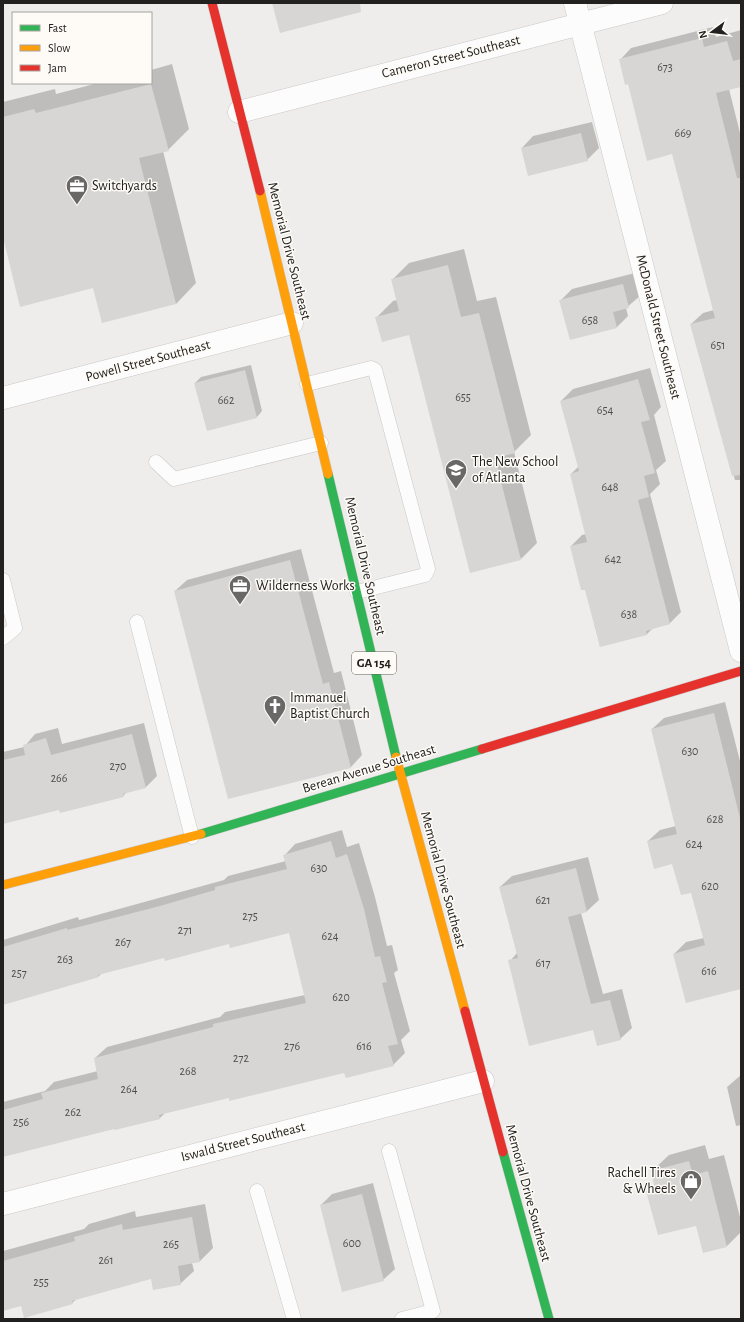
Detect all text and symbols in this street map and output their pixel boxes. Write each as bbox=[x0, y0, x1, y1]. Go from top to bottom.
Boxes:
legend bbox=[12, 12, 152, 84]
north arrow bbox=[692, 12, 732, 52]
text: Fast bbox=[48, 22, 67, 34]
text: N bbox=[697, 29, 709, 40]
street label: Cameron Street Southeast bbox=[380, 33, 522, 81]
text: Slow bbox=[48, 42, 70, 54]
house number: 673 bbox=[657, 61, 673, 73]
text: Jam bbox=[48, 62, 67, 74]
house number: 669 bbox=[675, 127, 692, 139]
office icon: Switchyards bbox=[64, 173, 90, 206]
place label: Switchyards bbox=[92, 179, 157, 193]
street label: Memorial Drive Southeast bbox=[265, 181, 313, 322]
street label: McDonald Street Southeast bbox=[633, 253, 683, 401]
house number: 658 bbox=[582, 314, 598, 326]
street label: Powell Street Southeast bbox=[84, 338, 212, 384]
house number: 651 bbox=[711, 339, 725, 351]
house number: 655 bbox=[455, 391, 471, 403]
house number: 662 bbox=[218, 394, 235, 406]
house number: 654 bbox=[597, 404, 613, 416]
place label: The New School of Atlanta bbox=[472, 455, 558, 485]
school or university icon: The New School of Atlanta bbox=[443, 457, 469, 490]
house number: 648 bbox=[601, 481, 619, 493]
street label: Memorial Drive Southeast bbox=[342, 496, 388, 637]
house number: 642 bbox=[605, 553, 622, 565]
office icon: Wilderness Works bbox=[227, 573, 253, 606]
place label: Wilderness Works bbox=[256, 579, 355, 593]
house number: 638 bbox=[621, 608, 637, 620]
road number: GA 154 bbox=[352, 652, 396, 674]
place label: Immanuel Baptist Church bbox=[290, 691, 370, 721]
church icon: Immanuel Baptist Church bbox=[262, 693, 288, 726]
street label: Berean Avenue Southeast bbox=[301, 742, 438, 796]
house number: 630 bbox=[682, 745, 698, 757]
house number: 270 bbox=[110, 760, 126, 772]
house number: 266 bbox=[51, 772, 68, 784]
street label: Memorial Drive Southeast bbox=[418, 810, 468, 951]
house number: 628 bbox=[707, 813, 724, 825]
house number: 624 bbox=[686, 838, 703, 850]
house number: 630 bbox=[311, 862, 327, 874]
house number: 620 bbox=[701, 880, 719, 892]
house number: 621 bbox=[535, 894, 551, 906]
house number: 275 bbox=[242, 910, 258, 922]
house number: 271 bbox=[178, 924, 192, 936]
house number: 624 bbox=[322, 930, 339, 942]
house number: 267 bbox=[115, 936, 131, 948]
house number: 263 bbox=[57, 953, 73, 965]
house number: 617 bbox=[536, 957, 550, 969]
house number: 616 bbox=[701, 965, 717, 977]
house number: 257 bbox=[11, 967, 27, 979]
house number: 620 bbox=[332, 991, 350, 1003]
house number: 276 bbox=[284, 1040, 300, 1052]
house number: 616 bbox=[356, 1040, 372, 1052]
house number: 272 bbox=[233, 1052, 249, 1064]
house number: 268 bbox=[180, 1065, 197, 1077]
house number: 264 bbox=[121, 1083, 138, 1095]
house number: 262 bbox=[65, 1106, 82, 1118]
house number: 256 bbox=[13, 1116, 29, 1128]
street label: Iswald Street Southeast bbox=[180, 1120, 307, 1164]
street label: Memorial Drive Southeast bbox=[503, 1123, 553, 1264]
place label: Rachell Tires & Wheels bbox=[607, 1166, 676, 1196]
shop icon: Rachell Tires & Wheels bbox=[678, 1168, 704, 1201]
house number: 600 bbox=[343, 1237, 361, 1249]
house number: 265 bbox=[163, 1238, 179, 1250]
house number: 261 bbox=[98, 1254, 114, 1266]
house number: 255 bbox=[33, 1276, 49, 1288]

